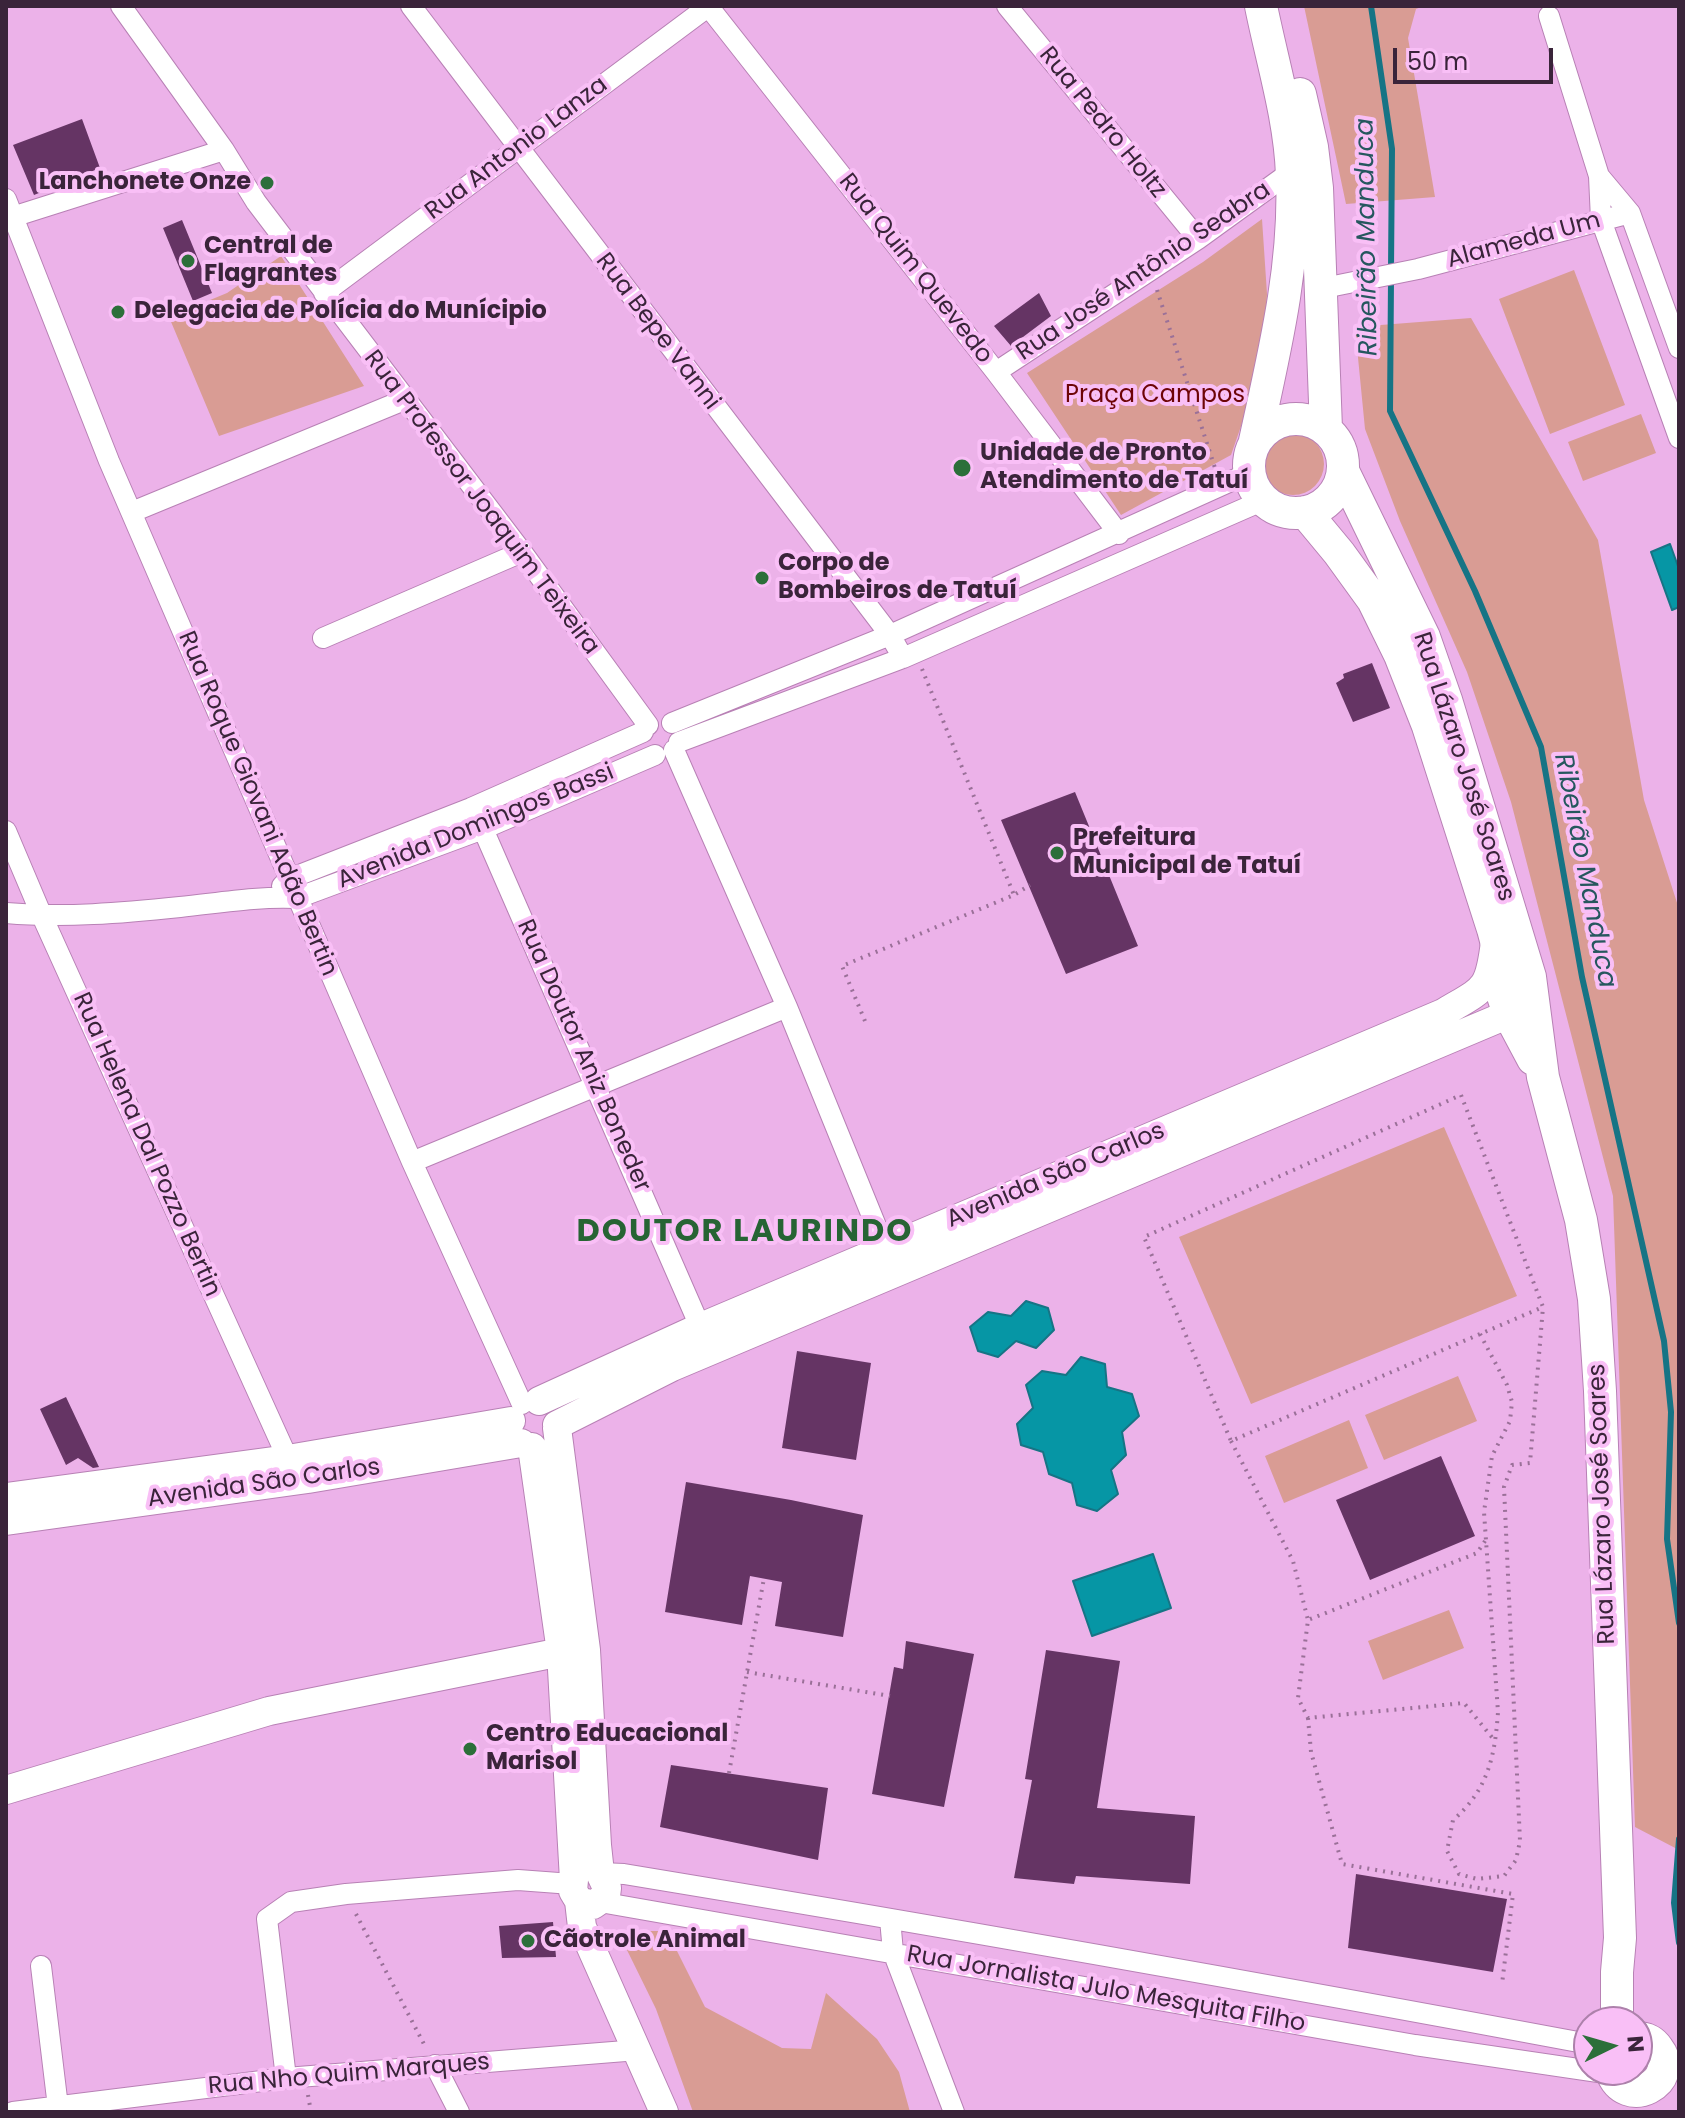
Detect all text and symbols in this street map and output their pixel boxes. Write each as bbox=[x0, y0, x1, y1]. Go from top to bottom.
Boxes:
scale bar bbox=[1397, 32, 1557, 82]
street label: Rua Pedro Holtz bbox=[1032, 42, 1172, 204]
text: 50 m bbox=[1407, 45, 1468, 78]
street label: Rua Antonio Lanza bbox=[420, 71, 614, 227]
water label: Ribeirão Manduca bbox=[1350, 118, 1386, 356]
street label: Rua Quim Quevedo bbox=[832, 168, 998, 370]
place label: Lanchonete Onze bbox=[39, 169, 251, 197]
marker: Lanchonete Onze bbox=[258, 174, 276, 192]
street label: Rua José Antônio Seabra bbox=[1012, 176, 1276, 368]
street label: Alameda Um bbox=[1444, 207, 1604, 275]
place label: Central de Flagrantes bbox=[204, 233, 337, 289]
street label: Rua Bepe Vanni bbox=[589, 248, 725, 416]
marker: Central de Flagrantes bbox=[179, 252, 197, 270]
place label: Delegacia de Polícia do Munícipio bbox=[134, 298, 547, 326]
marker: Delegacia de Polícia do Munícipio bbox=[109, 303, 127, 321]
street label: Rua Professor Joaquim Teixeira bbox=[357, 345, 605, 661]
park label: Praça Campos bbox=[1065, 382, 1245, 410]
place label: Unidade de Pronto Atendimento de Tatuí bbox=[980, 440, 1249, 496]
marker: Unidade de Pronto Atendimento de Tatuí bbox=[951, 457, 973, 479]
place label: Corpo de Bombeiros de Tatuí bbox=[778, 550, 1017, 606]
marker: Corpo de Bombeiros de Tatuí bbox=[753, 569, 771, 587]
street label: Rua Roque Giovani Adão Bertin bbox=[171, 627, 343, 981]
street label: Rua Lázaro José Soares bbox=[1406, 629, 1520, 905]
water label: Ribeirão Manduca bbox=[1546, 751, 1622, 991]
street label: Avenida Domingos Bassi bbox=[334, 758, 618, 896]
place label: Prefeitura Municipal de Tatuí bbox=[1073, 825, 1301, 881]
marker: Prefeitura Municipal de Tatuí bbox=[1048, 844, 1066, 862]
street label: Rua Doutor Aniz Boneder bbox=[510, 915, 656, 1197]
street label: Rua Helena Dal Pozzo Bertin bbox=[66, 989, 226, 1301]
street label: Avenida São Carlos bbox=[943, 1117, 1169, 1235]
district label: DOUTOR LAURINDO bbox=[577, 1214, 913, 1252]
street label: Rua Lázaro José Soares bbox=[1584, 1363, 1622, 1645]
street label: Avenida São Carlos bbox=[146, 1453, 382, 1515]
place label: Centro Educacional Marisol bbox=[486, 1721, 728, 1777]
marker: Centro Educacional Marisol bbox=[461, 1740, 479, 1758]
place label: Cãotrole Animal bbox=[544, 1927, 746, 1955]
marker: Cãotrole Animal bbox=[519, 1932, 537, 1950]
street label: Rua Jornalista Julo Mesquita Filho bbox=[904, 1941, 1308, 2039]
north arrow bbox=[1573, 2006, 1653, 2086]
text: N bbox=[1619, 2034, 1652, 2054]
street label: Rua Nho Quim Marques bbox=[207, 2048, 491, 2102]

